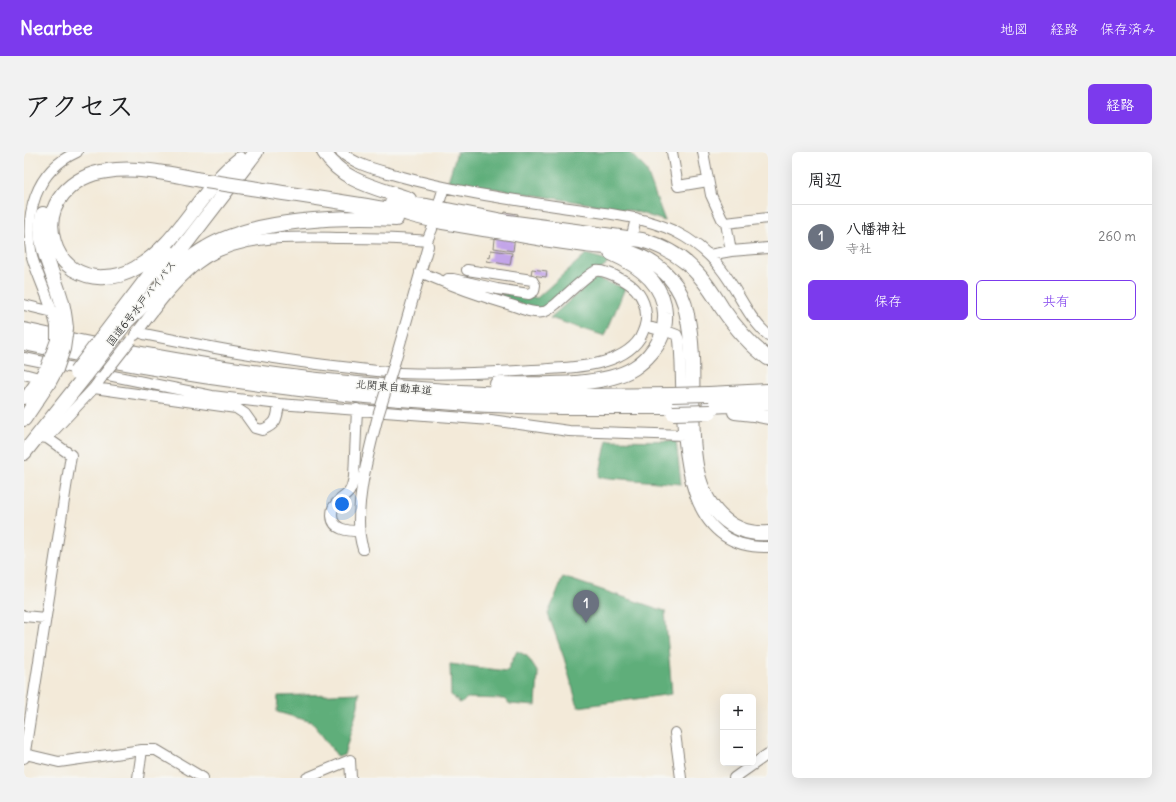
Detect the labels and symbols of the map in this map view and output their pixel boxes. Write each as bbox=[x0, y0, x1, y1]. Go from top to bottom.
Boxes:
street label: 国道6号水戸バイパス bbox=[103, 257, 179, 349]
street label: 北関東自動車道 bbox=[355, 377, 433, 397]
your location bbox=[332, 494, 352, 514]
pin: 1 bbox=[573, 590, 599, 623]

